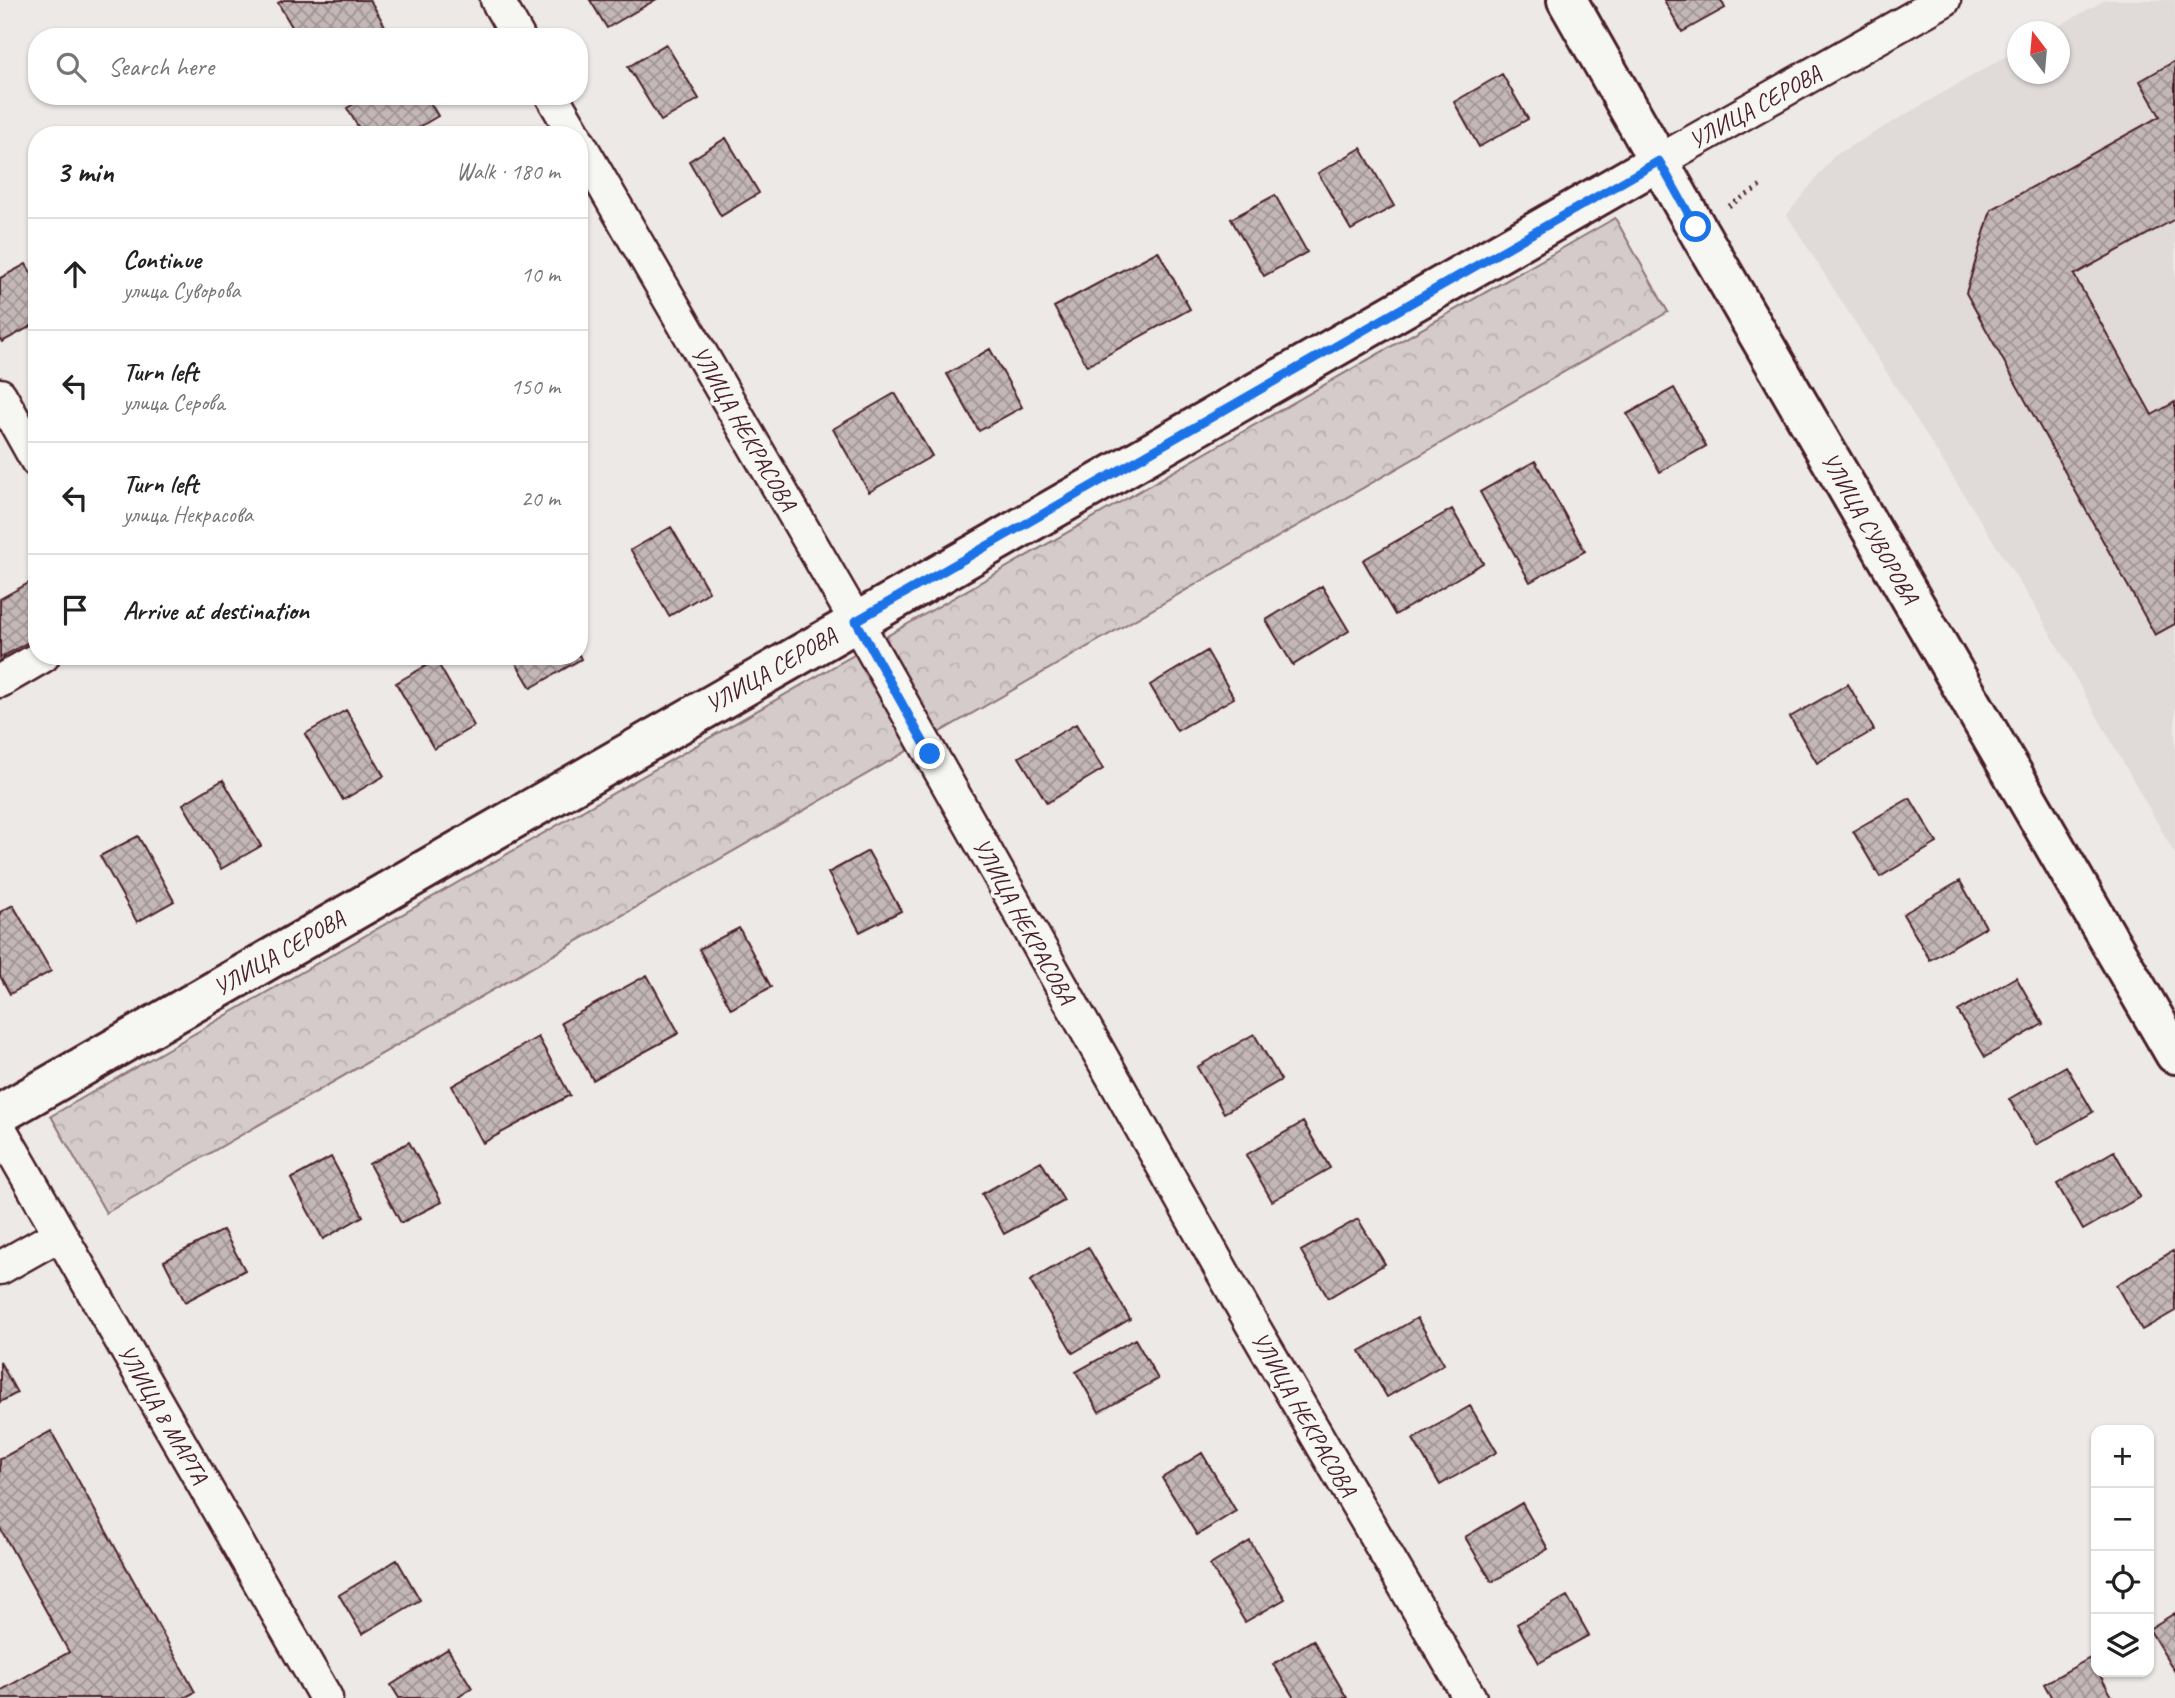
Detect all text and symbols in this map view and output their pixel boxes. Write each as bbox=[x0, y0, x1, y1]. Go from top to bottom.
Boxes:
north arrow bbox=[2007, 21, 2070, 84]
search box bbox=[28, 28, 588, 105]
icon: search bbox=[52, 48, 90, 86]
text: Search here bbox=[108, 50, 214, 83]
street label: УЛИЦА СЕРОВА bbox=[1684, 58, 1827, 156]
text: 3 min bbox=[56, 153, 113, 191]
text: Walk · 180 m bbox=[456, 157, 560, 186]
route start bbox=[1680, 211, 1711, 242]
text: Continue bbox=[123, 243, 201, 276]
icon: ahead bbox=[56, 255, 94, 293]
text: 10 m bbox=[521, 260, 560, 289]
text: улица Суворова bbox=[123, 276, 240, 305]
street label: УЛИЦА НЕКРАСОВА bbox=[685, 340, 804, 516]
text: Turn left bbox=[123, 355, 198, 388]
icon: left bbox=[56, 367, 94, 405]
text: 150 m bbox=[511, 372, 560, 401]
text: улица Серова bbox=[123, 388, 225, 417]
street label: УЛИЦА СУВОРОВА bbox=[1815, 447, 1926, 610]
text: Turn left bbox=[123, 467, 198, 500]
icon: left bbox=[56, 479, 94, 517]
text: 20 m bbox=[521, 484, 560, 513]
text: улица Некрасова bbox=[123, 500, 253, 529]
icon: arrive bbox=[56, 591, 94, 629]
text: Arrive at destination bbox=[123, 594, 309, 627]
street label: УЛИЦА СЕРОВА bbox=[700, 620, 843, 720]
route end bbox=[914, 738, 945, 769]
street label: УЛИЦА НЕКРАСОВА bbox=[966, 833, 1082, 1010]
street label: УЛИЦА СЕРОВА bbox=[208, 903, 351, 1003]
street label: УЛИЦА НЕКРАСОВА bbox=[1245, 1326, 1364, 1502]
street label: УЛИЦА 8 МАРТА bbox=[111, 1339, 215, 1490]
map controls bbox=[2091, 1425, 2154, 1677]
button: + bbox=[2091, 1425, 2154, 1488]
button: − bbox=[2091, 1488, 2154, 1551]
button: locate bbox=[2091, 1551, 2154, 1614]
button: layers bbox=[2091, 1614, 2154, 1677]

